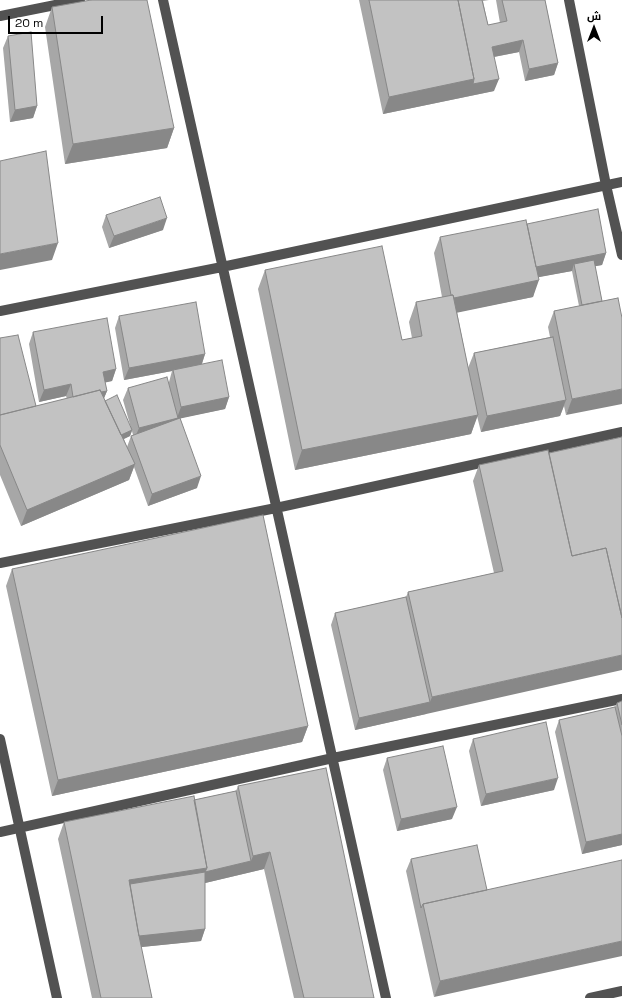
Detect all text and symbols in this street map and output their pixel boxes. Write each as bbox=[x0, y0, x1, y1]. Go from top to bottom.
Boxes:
scale bar bbox=[10, 8, 105, 34]
north arrow bbox=[574, 8, 614, 48]
text: ش bbox=[587, 9, 601, 23]
text: 20 m bbox=[15, 15, 43, 31]

